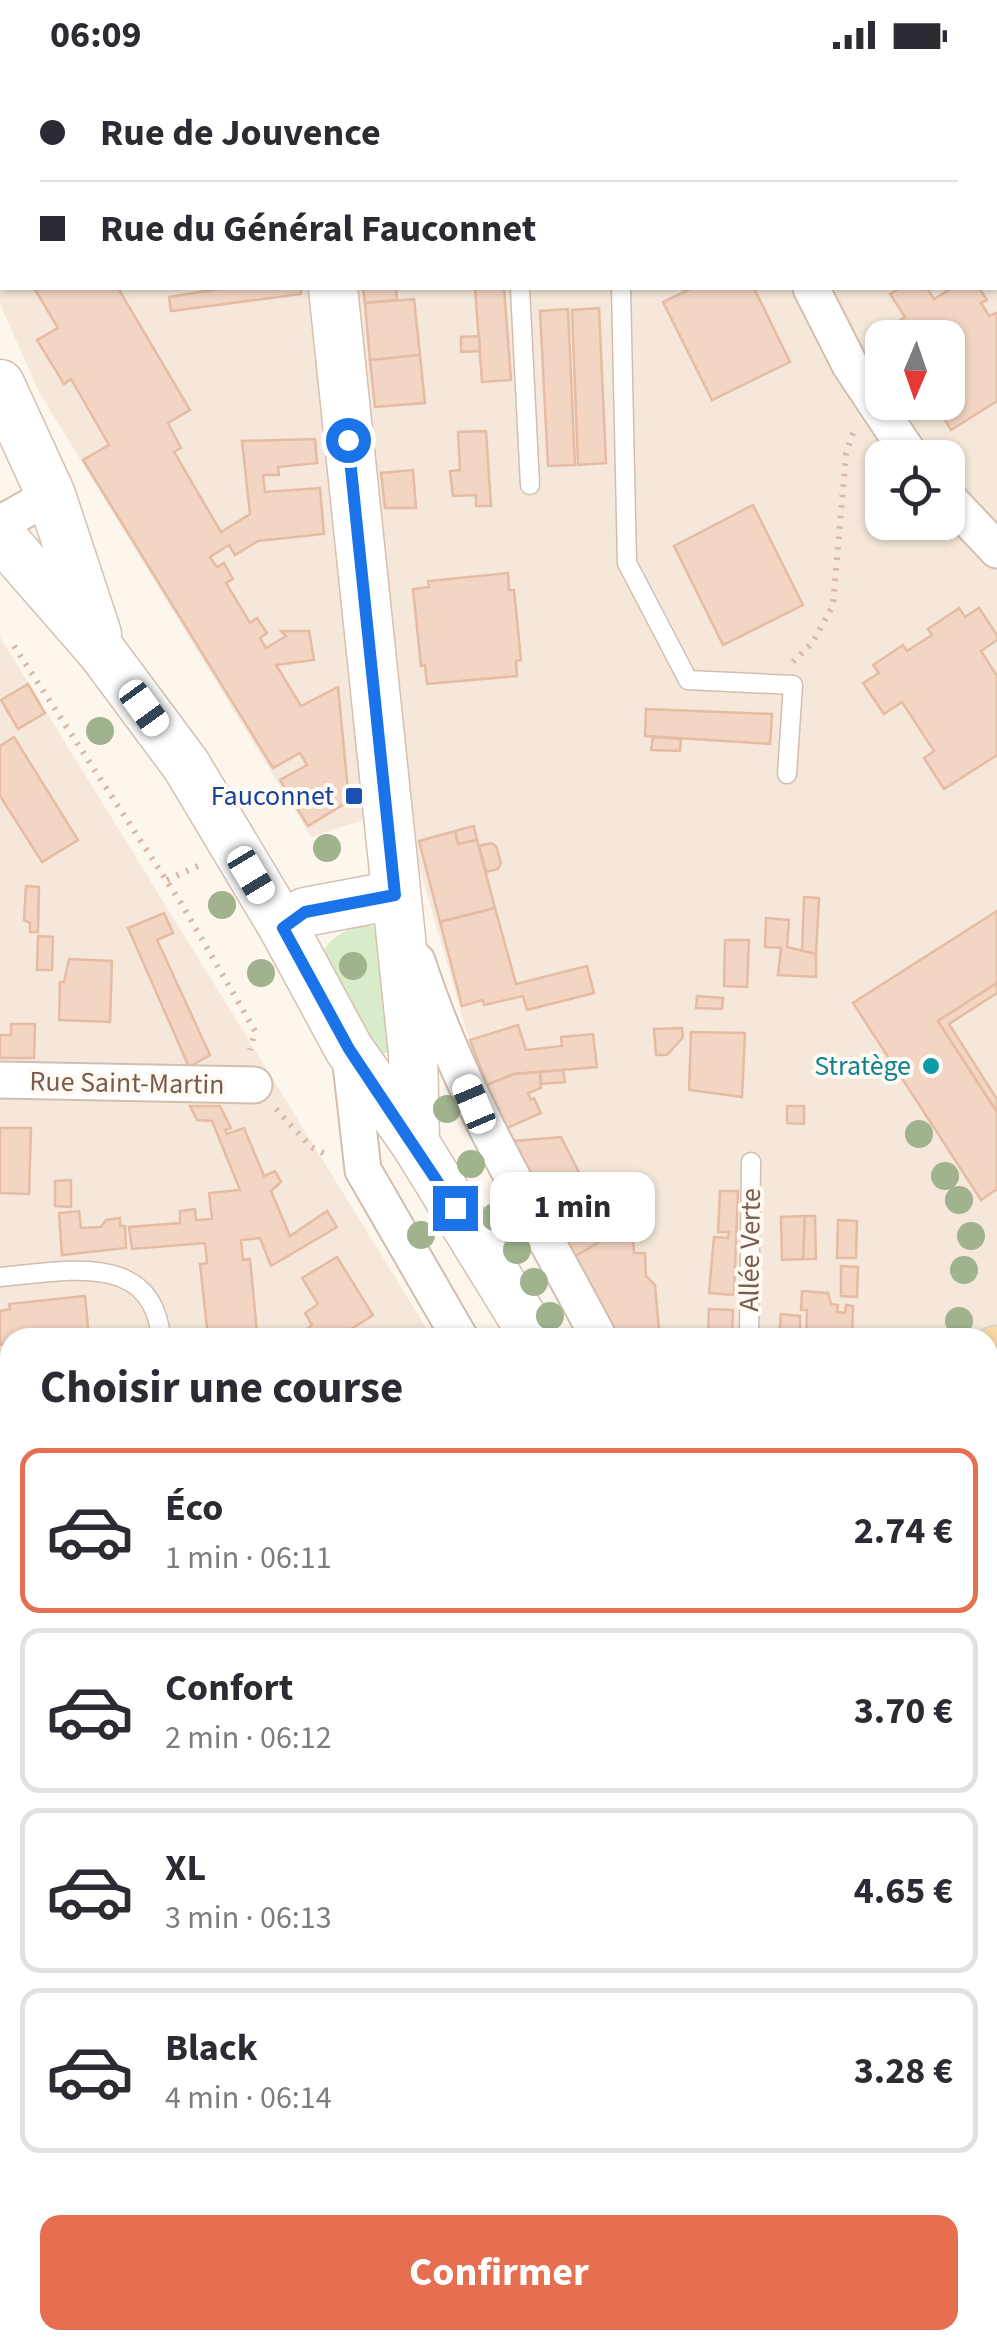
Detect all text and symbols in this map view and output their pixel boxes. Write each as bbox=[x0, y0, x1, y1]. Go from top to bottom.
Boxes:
text: 06:09 bbox=[50, 8, 142, 62]
text: Rue de Jouvence bbox=[100, 106, 381, 160]
text: Rue du Général Fauconnet bbox=[100, 202, 536, 256]
north arrow bbox=[865, 320, 965, 420]
map controls bbox=[865, 320, 965, 540]
route start bbox=[326, 418, 371, 463]
button: locate bbox=[865, 440, 965, 540]
car bbox=[114, 675, 174, 741]
place label: Fauconnet bbox=[211, 776, 335, 816]
marker: Fauconnet bbox=[343, 785, 365, 807]
car bbox=[223, 842, 279, 908]
place label: Stratège bbox=[814, 1046, 911, 1086]
marker: Stratège bbox=[920, 1055, 942, 1077]
street label: Rue Saint-Martin bbox=[29, 1061, 225, 1105]
car bbox=[448, 1071, 500, 1137]
callout: 1 min bbox=[490, 1173, 655, 1243]
text: 1 min bbox=[534, 1184, 611, 1230]
route end bbox=[433, 1186, 478, 1231]
street label: Allée Verte bbox=[729, 1188, 771, 1312]
text: Choisir une course bbox=[40, 1356, 403, 1420]
text: Éco bbox=[165, 1481, 223, 1535]
icon: car bbox=[45, 1486, 135, 1576]
text: 2.74 € bbox=[854, 1504, 953, 1558]
text: 1 min · 06:11 bbox=[165, 1535, 332, 1581]
text: Confort bbox=[165, 1661, 293, 1715]
icon: car bbox=[45, 1666, 135, 1756]
text: 3.70 € bbox=[854, 1684, 953, 1738]
text: 2 min · 06:12 bbox=[165, 1715, 332, 1761]
text: XL bbox=[165, 1841, 206, 1895]
icon: car bbox=[45, 1846, 135, 1936]
text: 4.65 € bbox=[854, 1864, 953, 1918]
text: 3 min · 06:13 bbox=[165, 1895, 332, 1941]
text: Black bbox=[165, 2021, 258, 2075]
icon: car bbox=[45, 2026, 135, 2116]
text: 3.28 € bbox=[854, 2044, 953, 2098]
text: 4 min · 06:14 bbox=[165, 2075, 332, 2121]
button: Confirmer bbox=[40, 2215, 958, 2330]

